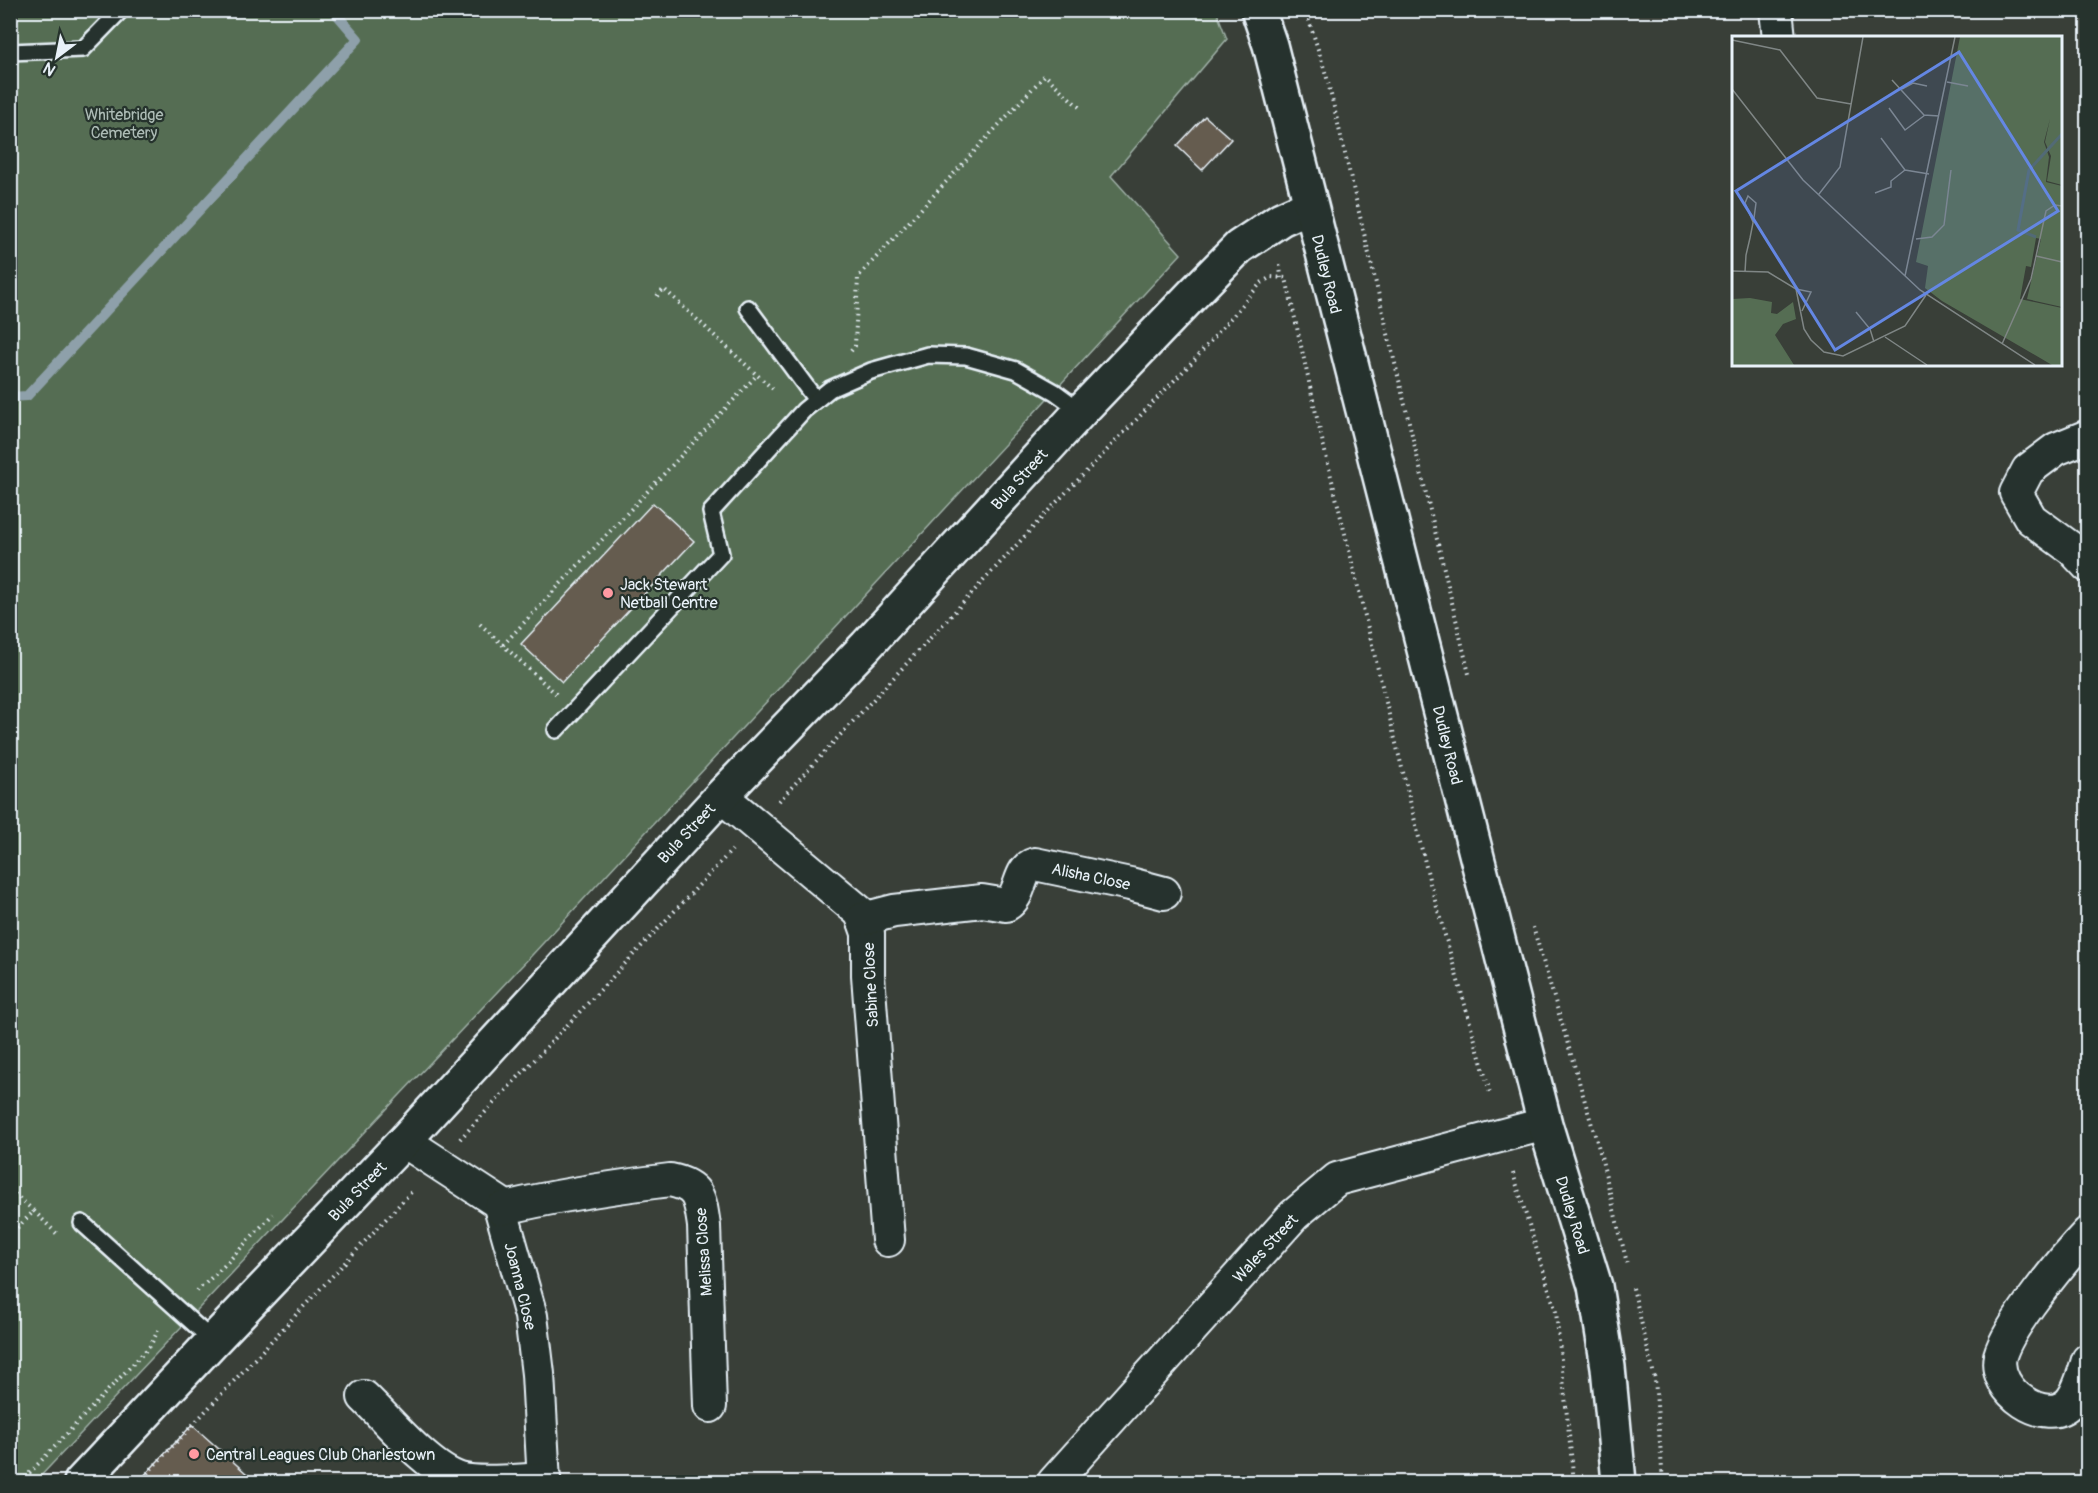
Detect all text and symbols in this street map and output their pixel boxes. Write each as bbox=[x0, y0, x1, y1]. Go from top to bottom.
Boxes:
north arrow bbox=[27, 27, 87, 87]
inset map bbox=[1732, 36, 2062, 366]
text: N bbox=[40, 57, 59, 80]
park label: Whitebridge Cemetery bbox=[85, 105, 163, 143]
street label: Dudley Road bbox=[1307, 233, 1346, 316]
street label: Bula Street bbox=[987, 445, 1053, 514]
place label: Jack Stewart Netball Centre bbox=[620, 575, 718, 613]
marker: Jack Stewart Netball Centre bbox=[601, 586, 615, 600]
street label: Dudley Road bbox=[1428, 704, 1467, 787]
street label: Bula Street bbox=[654, 799, 720, 868]
street label: Alisha Close bbox=[1050, 859, 1132, 895]
street label: Sabine Close bbox=[859, 942, 883, 1028]
street label: Bula Street bbox=[324, 1157, 391, 1226]
street label: Dudley Road bbox=[1551, 1174, 1593, 1257]
street label: Melissa Close bbox=[691, 1207, 717, 1297]
street label: Wales Street bbox=[1229, 1210, 1303, 1287]
street label: Joanna Close bbox=[499, 1240, 541, 1332]
place label: Central Leagues Club Charlestown bbox=[206, 1445, 435, 1465]
marker: Central Leagues Club Charlestown bbox=[187, 1447, 201, 1461]

